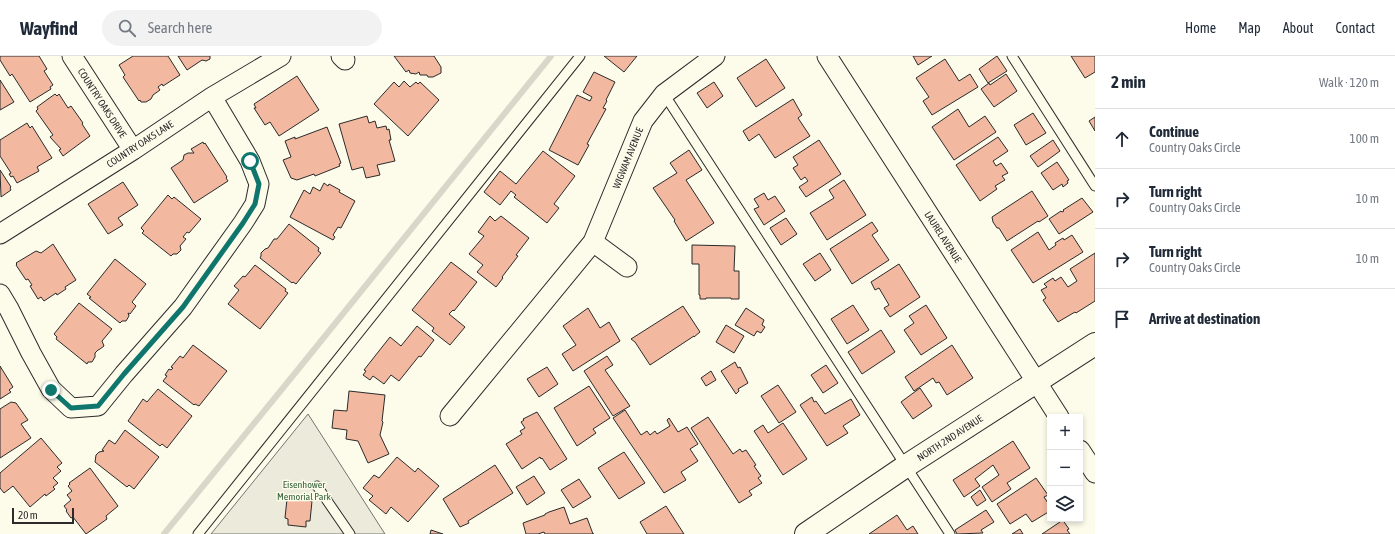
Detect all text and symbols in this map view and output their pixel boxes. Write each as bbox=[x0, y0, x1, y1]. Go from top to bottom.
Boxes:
search box bbox=[102, 10, 382, 46]
text: Wayfind bbox=[20, 17, 78, 39]
icon: search bbox=[116, 17, 138, 39]
text: Search here bbox=[148, 19, 212, 36]
text: Home bbox=[1185, 20, 1216, 36]
text: Map bbox=[1238, 20, 1261, 36]
text: About bbox=[1283, 20, 1314, 36]
text: Contact bbox=[1336, 20, 1375, 36]
street label: COUNTRY OAKS DRIVE bbox=[75, 66, 129, 140]
text: 2 min bbox=[1111, 72, 1146, 92]
text: Walk · 120 m bbox=[1319, 75, 1379, 90]
street label: COUNTRY OAKS LANE bbox=[105, 118, 176, 170]
text: Continue bbox=[1149, 123, 1199, 140]
street label: WIGWAM AVENUE bbox=[611, 125, 646, 190]
icon: ahead bbox=[1111, 128, 1133, 150]
text: 100 m bbox=[1350, 131, 1379, 146]
text: Country Oaks Circle bbox=[1149, 140, 1241, 155]
route start bbox=[241, 152, 259, 170]
text: Turn right bbox=[1149, 183, 1202, 200]
icon: right bbox=[1111, 188, 1133, 210]
text: 10 m bbox=[1356, 191, 1379, 206]
text: Country Oaks Circle bbox=[1149, 200, 1241, 215]
street label: LAUREL AVENUE bbox=[922, 209, 964, 265]
text: Turn right bbox=[1149, 243, 1202, 260]
icon: right bbox=[1111, 248, 1133, 270]
text: 10 m bbox=[1356, 251, 1379, 266]
text: Country Oaks Circle bbox=[1149, 260, 1241, 275]
icon: arrive bbox=[1111, 308, 1133, 330]
text: Arrive at destination bbox=[1149, 310, 1260, 327]
route end bbox=[42, 381, 60, 399]
street label: NORTH 2ND AVENUE bbox=[915, 412, 985, 463]
map controls bbox=[1047, 414, 1083, 522]
button: + bbox=[1047, 414, 1083, 450]
button: − bbox=[1047, 450, 1083, 486]
park label: Eisenhower Memorial Park bbox=[277, 479, 331, 502]
button: layers bbox=[1047, 486, 1083, 522]
scale bar bbox=[12, 506, 74, 525]
text: 20 m bbox=[18, 509, 38, 521]

